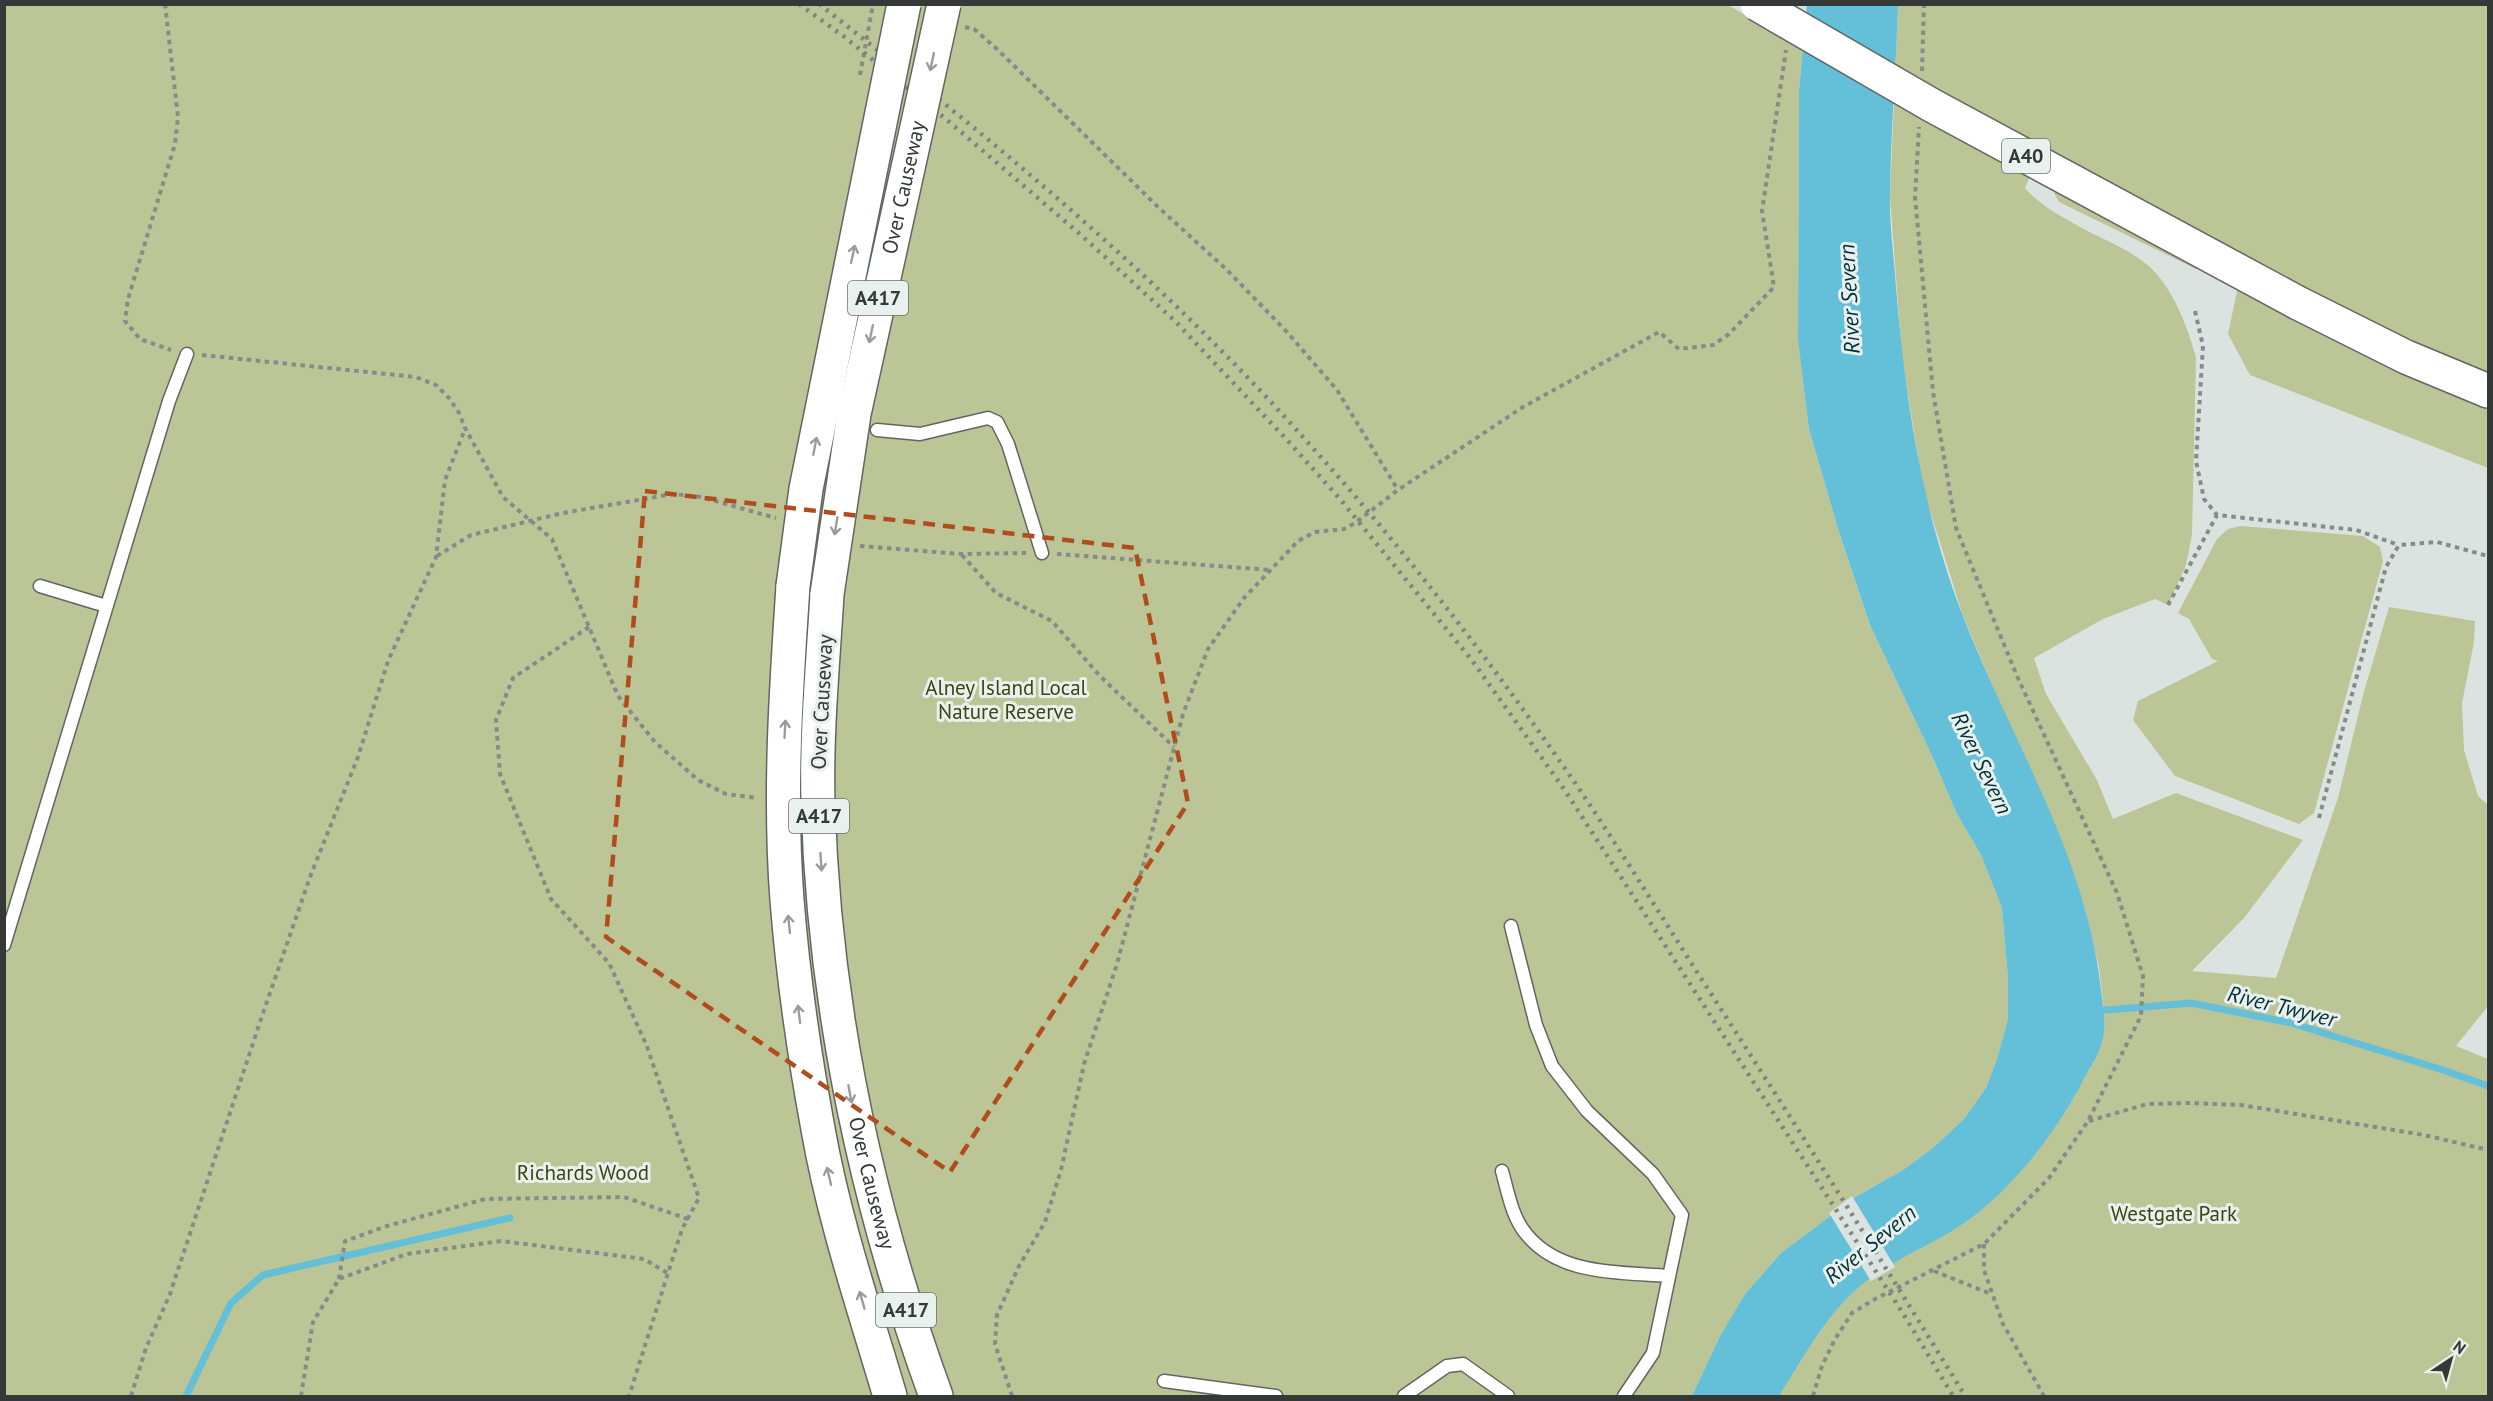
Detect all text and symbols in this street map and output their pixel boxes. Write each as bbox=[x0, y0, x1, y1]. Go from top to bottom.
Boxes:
one-way arrow bbox=[925, 52, 937, 71]
street label: Over Causeway bbox=[876, 118, 931, 256]
road number: A40 bbox=[2002, 139, 2050, 173]
water label: River Severn bbox=[1832, 243, 1866, 355]
one-way arrow bbox=[848, 245, 859, 265]
road number: A417 bbox=[848, 281, 908, 315]
one-way arrow bbox=[865, 324, 876, 343]
one-way arrow bbox=[810, 436, 821, 456]
one-way arrow bbox=[830, 515, 841, 535]
street label: Over Causeway bbox=[804, 633, 839, 770]
park label: Alney Island Local Nature Reserve bbox=[925, 674, 1087, 725]
water label: River Severn bbox=[1945, 707, 2019, 819]
one-way arrow bbox=[779, 720, 790, 740]
road number: A417 bbox=[789, 799, 849, 833]
one-way arrow bbox=[816, 852, 827, 872]
one-way arrow bbox=[784, 915, 795, 935]
water label: River Twyver bbox=[2225, 979, 2341, 1033]
one-way arrow bbox=[794, 1004, 805, 1024]
one-way arrow bbox=[844, 1084, 855, 1103]
street label: Over Causeway bbox=[843, 1114, 902, 1253]
park label: Richards Wood bbox=[517, 1159, 649, 1186]
one-way arrow bbox=[822, 1166, 834, 1185]
water label: River Severn bbox=[1818, 1198, 1922, 1290]
park label: Westgate Park bbox=[2111, 1200, 2237, 1227]
one-way arrow bbox=[856, 1291, 867, 1310]
road number: A417 bbox=[876, 1293, 936, 1327]
north arrow bbox=[2421, 1329, 2481, 1389]
text: N bbox=[2450, 1336, 2470, 1358]

